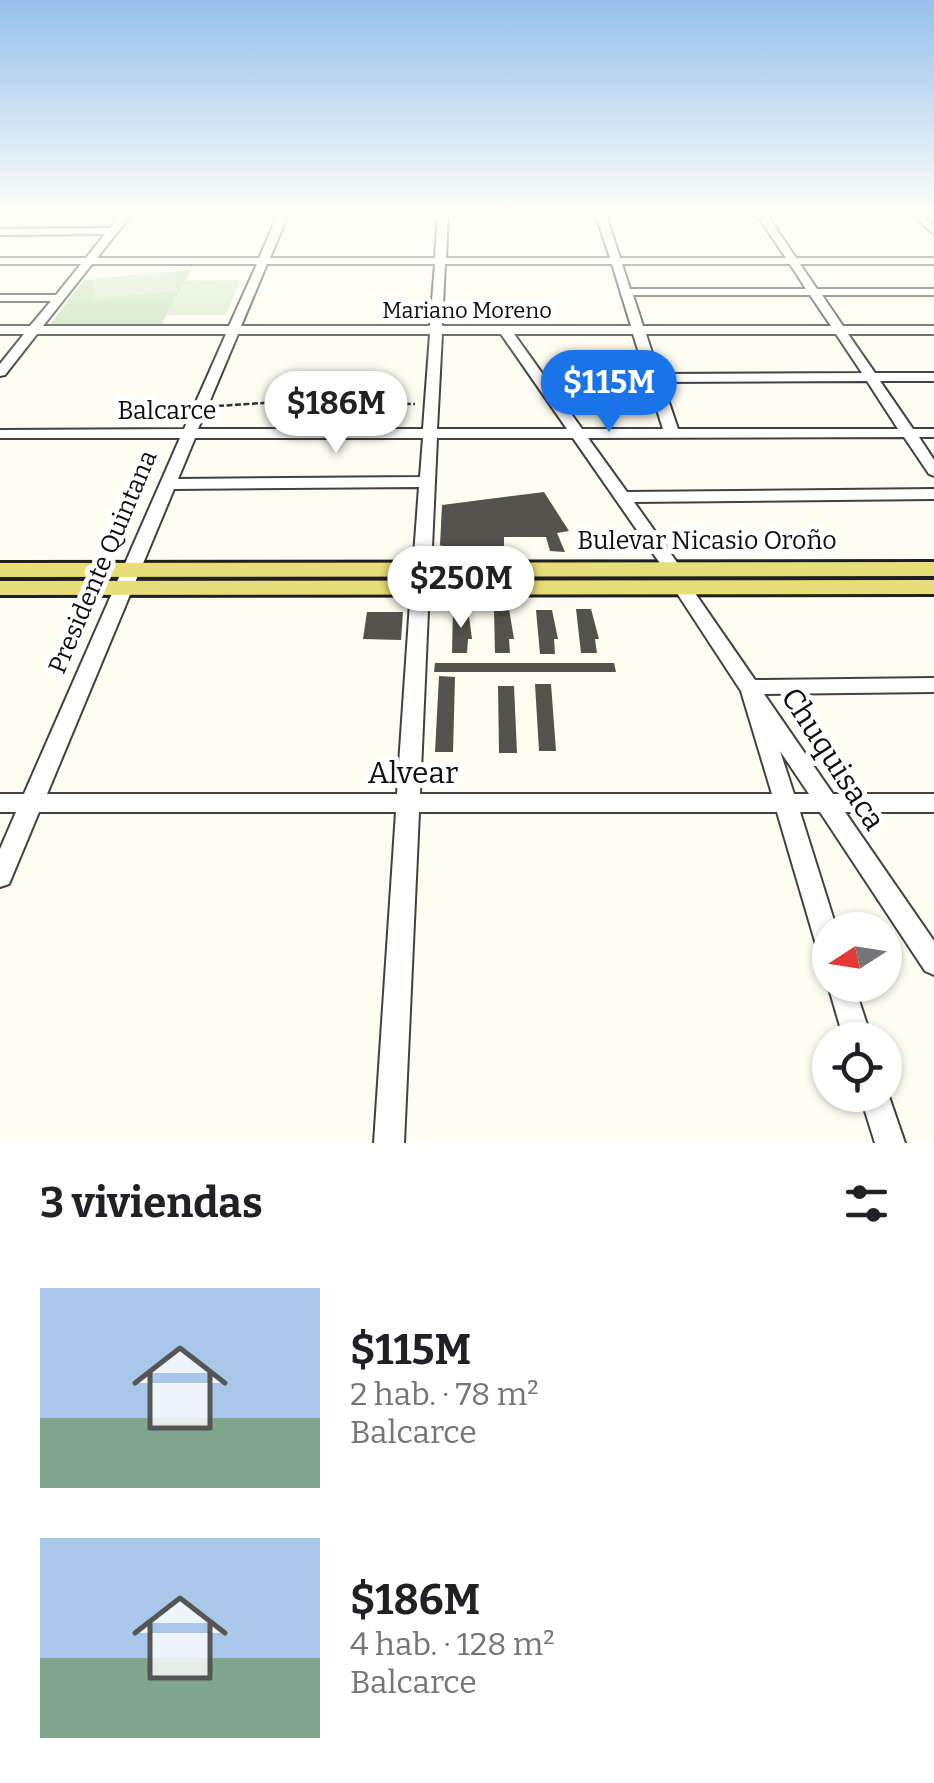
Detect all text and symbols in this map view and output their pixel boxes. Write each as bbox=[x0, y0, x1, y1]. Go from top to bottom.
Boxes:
street label: Mariano Moreno bbox=[382, 297, 552, 324]
pin: $115M bbox=[539, 350, 679, 435]
text: $115M bbox=[563, 363, 655, 401]
pin: $186M bbox=[266, 371, 406, 456]
text: $186M bbox=[286, 384, 386, 422]
street label: Balcarce bbox=[118, 396, 216, 426]
street label: Presidente Quintana bbox=[42, 446, 164, 678]
street label: Bulevar Nicasio Oroño bbox=[577, 526, 837, 556]
pin: $250M bbox=[391, 546, 531, 631]
text: $250M bbox=[409, 559, 513, 597]
street label: Chuquisaca bbox=[774, 681, 892, 837]
street label: Alvear bbox=[368, 755, 458, 791]
north arrow bbox=[812, 912, 902, 1002]
map controls bbox=[812, 912, 902, 1112]
button: locate bbox=[812, 1022, 902, 1112]
icon: filters bbox=[839, 1176, 894, 1231]
text: 3 viviendas bbox=[40, 1178, 263, 1228]
text: $115M bbox=[350, 1325, 471, 1375]
icon: home bbox=[120, 1328, 240, 1448]
text: 2 hab. · 78 m² bbox=[350, 1375, 539, 1413]
text: Balcarce bbox=[350, 1413, 477, 1451]
text: $186M bbox=[350, 1575, 480, 1625]
icon: home bbox=[120, 1578, 240, 1698]
text: 4 hab. · 128 m² bbox=[350, 1625, 555, 1663]
text: Balcarce bbox=[350, 1663, 477, 1701]

